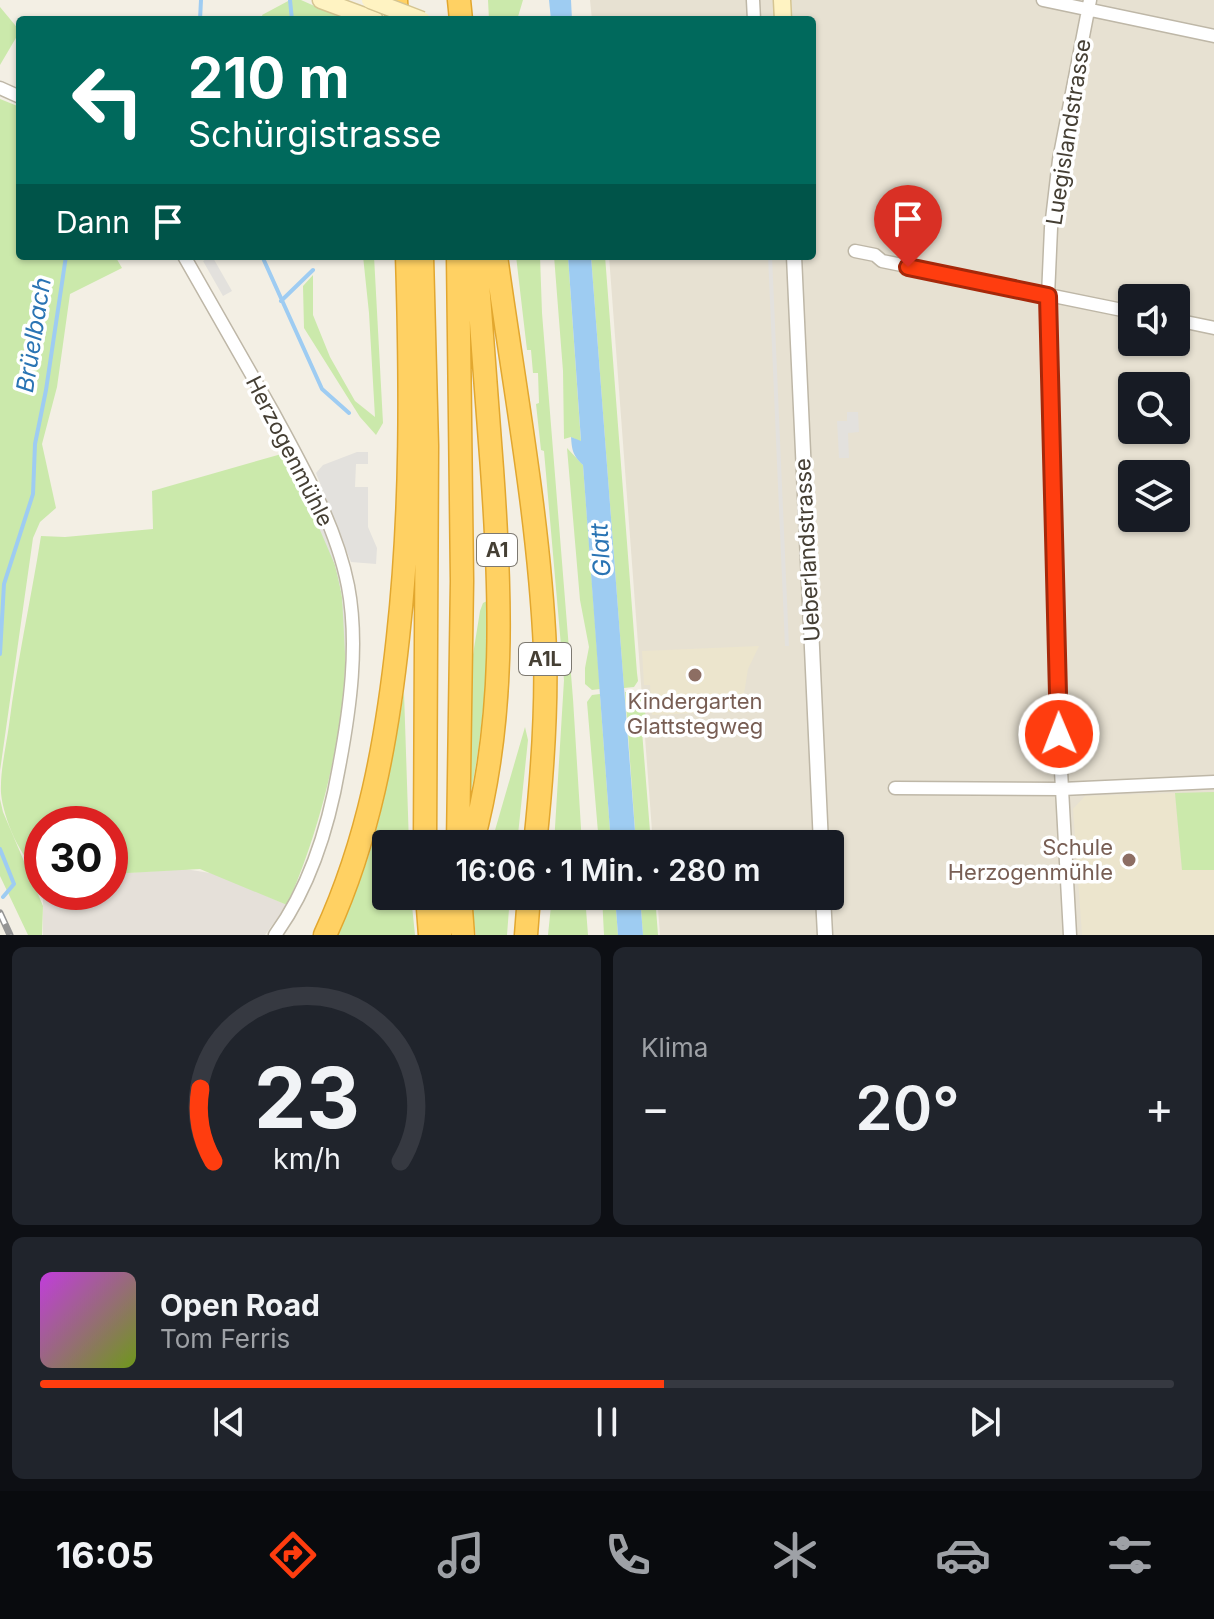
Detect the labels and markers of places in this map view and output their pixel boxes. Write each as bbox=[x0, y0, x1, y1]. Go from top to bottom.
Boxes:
pin bbox=[874, 185, 942, 267]
marker: Kindergarten Glattstegweg bbox=[686, 666, 704, 684]
place label: Kindergarten Glattstegweg bbox=[627, 688, 763, 739]
place label: Schule Herzogenmühle bbox=[948, 834, 1113, 885]
marker: Schule Herzogenmühle bbox=[1120, 851, 1138, 869]

